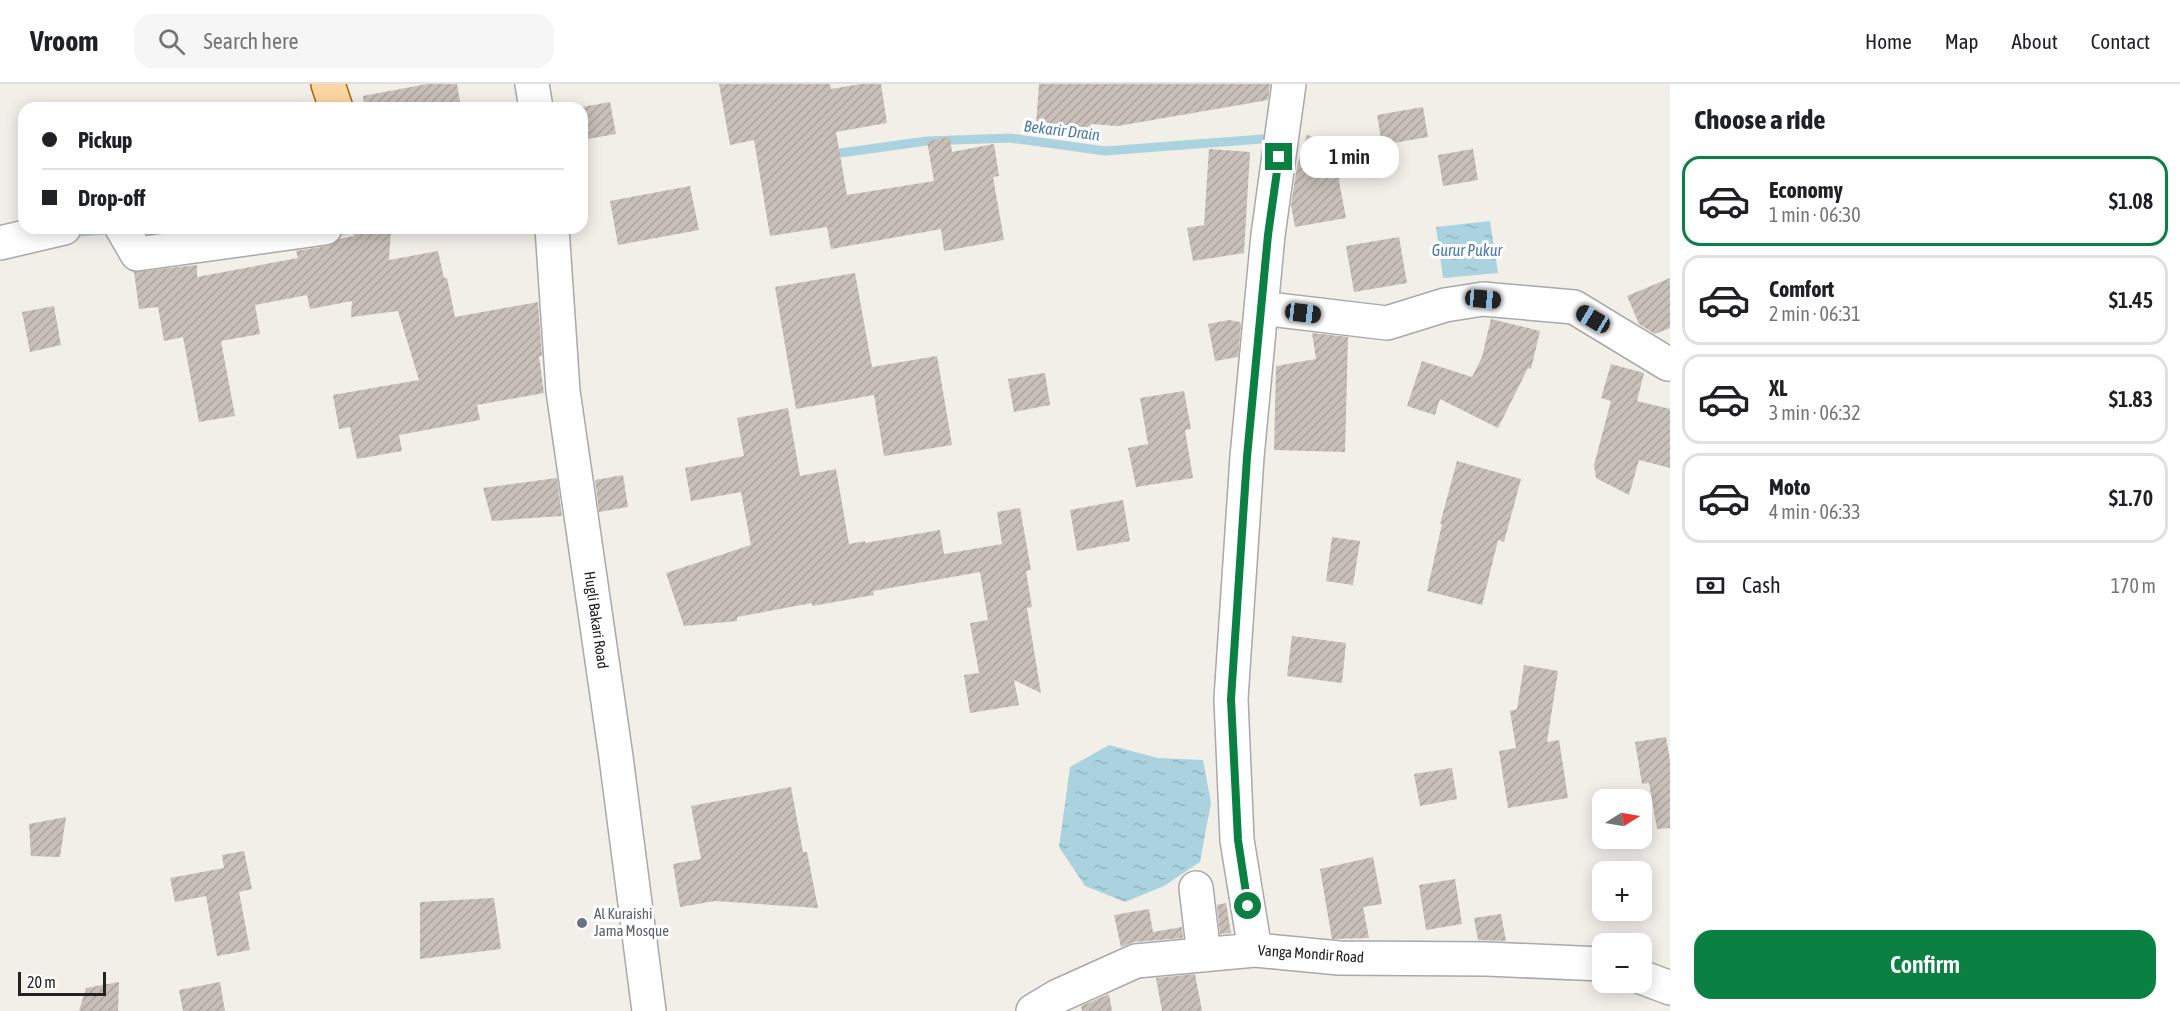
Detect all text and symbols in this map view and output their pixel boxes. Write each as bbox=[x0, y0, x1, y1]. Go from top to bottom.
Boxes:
search box bbox=[134, 14, 554, 68]
text: Vroom bbox=[30, 25, 98, 57]
icon: search bbox=[155, 25, 188, 58]
text: Search here bbox=[203, 28, 298, 54]
text: Home bbox=[1865, 29, 1912, 53]
text: Map bbox=[1945, 29, 1979, 53]
text: About bbox=[2012, 29, 2058, 53]
text: Contact bbox=[2091, 29, 2150, 53]
text: Choose a ride bbox=[1694, 104, 1826, 135]
water label: Bekarir Drain bbox=[1023, 116, 1101, 144]
text: Pickup bbox=[78, 127, 133, 153]
callout: 1 min bbox=[1300, 136, 1399, 178]
route end bbox=[1265, 143, 1292, 170]
text: 1 min bbox=[1329, 145, 1370, 168]
icon: car bbox=[1697, 174, 1751, 228]
text: Economy bbox=[1769, 177, 1843, 203]
text: Drop-off bbox=[78, 185, 145, 211]
text: $1.08 bbox=[2109, 188, 2153, 214]
text: 1 min · 06:30 bbox=[1769, 203, 1861, 226]
water label: Gurur Pukur bbox=[1432, 241, 1504, 259]
icon: car bbox=[1697, 273, 1751, 327]
text: Comfort bbox=[1769, 276, 1834, 302]
text: $1.45 bbox=[2109, 287, 2153, 313]
car bbox=[1464, 288, 1502, 310]
car bbox=[1284, 302, 1322, 324]
car bbox=[1573, 302, 1613, 336]
text: 2 min · 06:31 bbox=[1769, 302, 1861, 325]
icon: car bbox=[1697, 372, 1751, 426]
text: XL bbox=[1769, 375, 1787, 401]
text: $1.83 bbox=[2109, 386, 2153, 412]
text: 3 min · 06:32 bbox=[1769, 401, 1861, 424]
icon: car bbox=[1697, 471, 1751, 525]
text: Moto bbox=[1769, 474, 1811, 500]
text: $1.70 bbox=[2109, 485, 2153, 511]
text: 4 min · 06:33 bbox=[1769, 500, 1861, 523]
icon: cash bbox=[1694, 569, 1727, 602]
street label: Hugli Bakari Road bbox=[581, 570, 612, 670]
text: Cash bbox=[1742, 572, 1781, 598]
text: 170 m bbox=[2111, 574, 2156, 597]
north arrow bbox=[1592, 789, 1652, 849]
map controls bbox=[1592, 789, 1652, 993]
button: + bbox=[1592, 861, 1652, 921]
route start bbox=[1234, 892, 1261, 919]
place label: Al Kuraishi Jama Mosque bbox=[594, 905, 669, 939]
marker: Al Kuraishi Jama Mosque bbox=[575, 916, 589, 930]
button: Confirm bbox=[1694, 930, 2156, 999]
button: − bbox=[1592, 933, 1652, 993]
street label: Vanga Mondir Road bbox=[1257, 941, 1365, 966]
scale bar bbox=[18, 969, 106, 996]
text: 20 m bbox=[27, 973, 56, 991]

